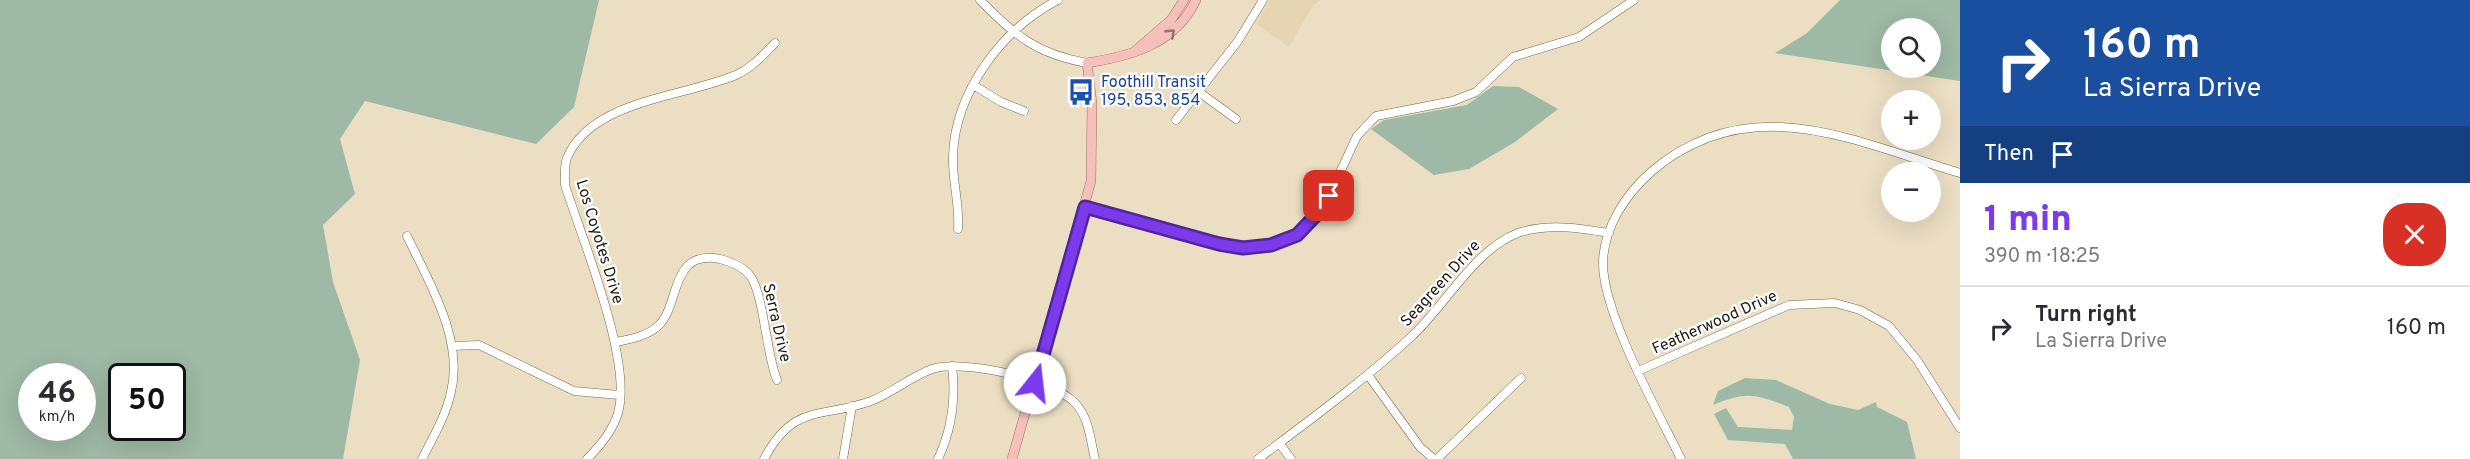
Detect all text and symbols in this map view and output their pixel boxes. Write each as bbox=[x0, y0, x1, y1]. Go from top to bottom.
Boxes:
map controls bbox=[1881, 18, 1941, 222]
button: search bbox=[1881, 18, 1941, 78]
text: 160 m bbox=[2083, 20, 2201, 73]
icon: right bbox=[1984, 24, 2062, 102]
one-way arrow bbox=[1164, 29, 1175, 40]
text: La Sierra Drive bbox=[2083, 72, 2261, 106]
place label: Foothill Transit 195, 853, 854 bbox=[1101, 73, 1206, 111]
bus stop icon: Foothill Transit 195, 853, 854 bbox=[1066, 77, 1096, 107]
button: + bbox=[1881, 90, 1941, 150]
icon: arrive bbox=[2046, 138, 2079, 171]
text: Then bbox=[1984, 141, 2034, 168]
button: − bbox=[1881, 162, 1941, 222]
pin bbox=[1303, 170, 1354, 221]
street label: Los Coyotes Drive bbox=[571, 177, 627, 307]
icon: arrive bbox=[1312, 179, 1345, 212]
text: 1 min bbox=[1984, 198, 2072, 244]
button: close bbox=[2383, 203, 2446, 266]
street label: Seagreen Drive bbox=[1397, 237, 1485, 331]
text: 390 m · 18:25 bbox=[1984, 244, 2100, 270]
street label: Serra Drive bbox=[757, 282, 795, 364]
street label: Featherwood Drive bbox=[1649, 286, 1781, 360]
text: Turn right bbox=[2035, 302, 2137, 329]
icon: right bbox=[1984, 312, 2017, 345]
text: 160 m bbox=[2387, 315, 2446, 342]
text: La Sierra Drive bbox=[2035, 329, 2167, 355]
position arrow bbox=[1003, 351, 1067, 415]
speed limit sign: 50 bbox=[108, 363, 186, 441]
text: 46 bbox=[38, 376, 76, 413]
text: km/h bbox=[39, 408, 75, 427]

